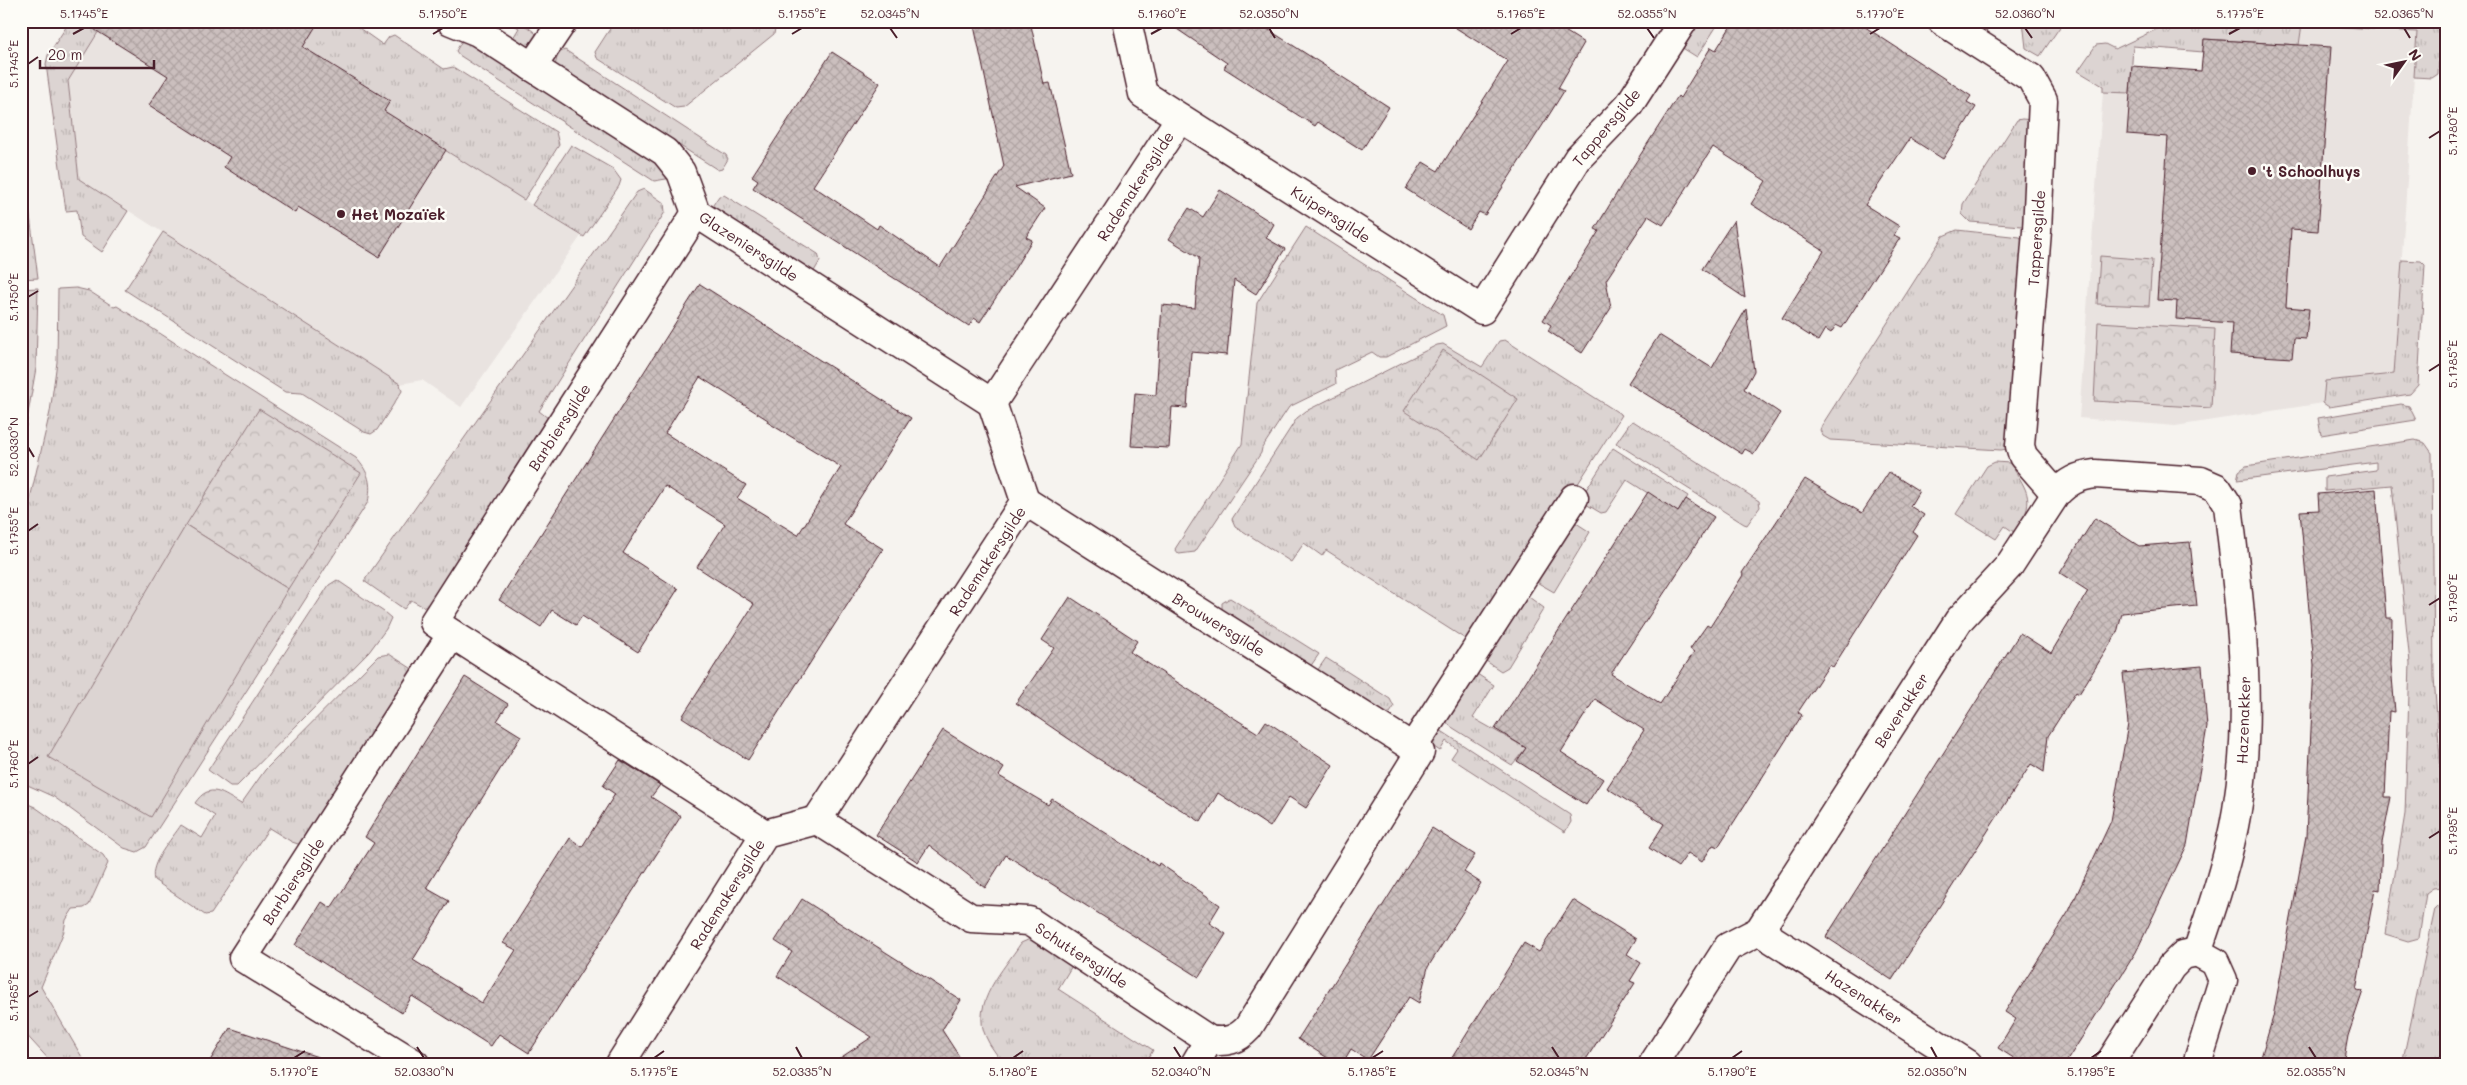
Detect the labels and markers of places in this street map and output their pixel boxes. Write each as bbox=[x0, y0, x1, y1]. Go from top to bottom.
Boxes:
place label: 't Schoolhuys bbox=[2262, 161, 2360, 181]
marker: 't Schoolhuys bbox=[2246, 165, 2258, 177]
place label: Het Mozaïek bbox=[351, 204, 445, 224]
marker: Het Mozaïek bbox=[335, 208, 347, 220]

